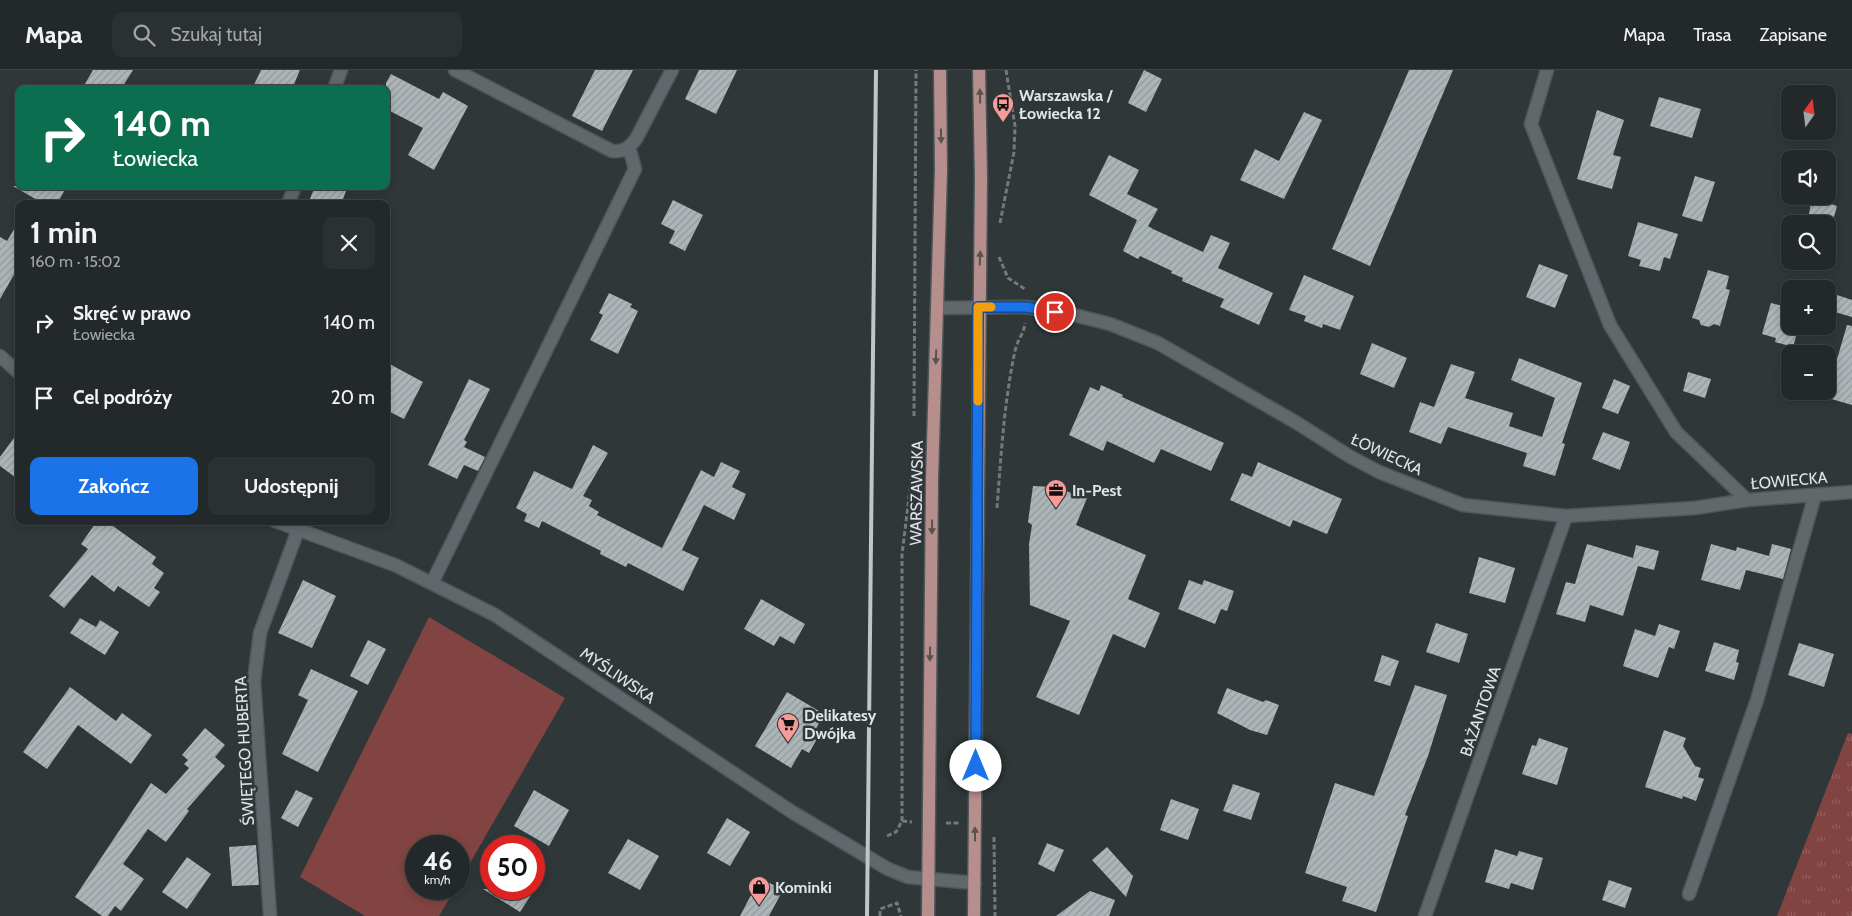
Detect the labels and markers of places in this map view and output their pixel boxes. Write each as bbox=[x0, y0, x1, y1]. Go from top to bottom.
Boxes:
place label: Warszawska / Łowiecka 12 bbox=[1019, 86, 1114, 123]
bus stop icon: Warszawska / Łowiecka 12 bbox=[991, 92, 1015, 123]
pin bbox=[1034, 291, 1076, 333]
office icon: In-Pest bbox=[1044, 478, 1068, 509]
place label: In-Pest bbox=[1072, 481, 1122, 500]
place label: Delikatesy Dwójka bbox=[804, 706, 877, 743]
supermarket icon: Delikatesy Dwójka bbox=[776, 712, 800, 743]
shop icon: Kominki bbox=[747, 875, 771, 906]
place label: Kominki bbox=[775, 878, 832, 897]

